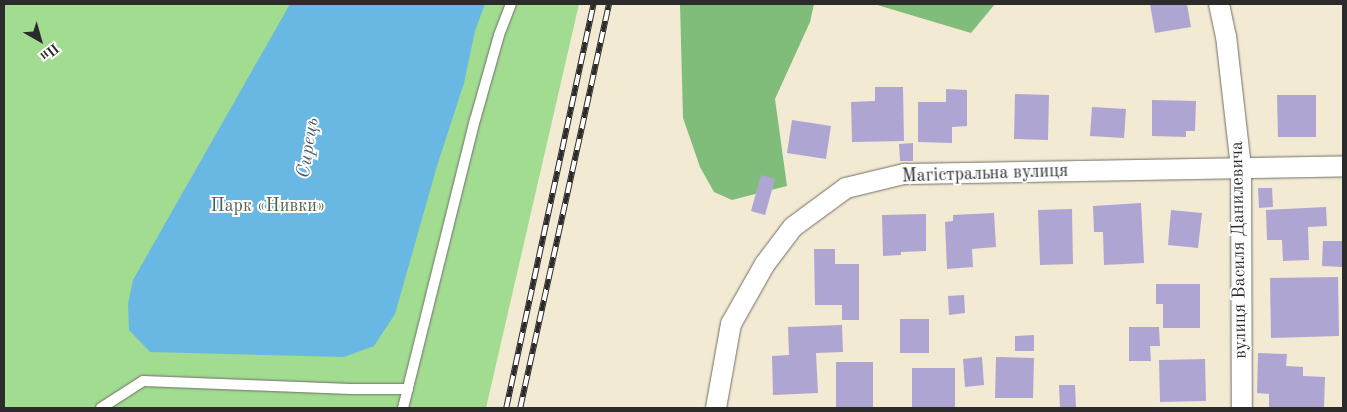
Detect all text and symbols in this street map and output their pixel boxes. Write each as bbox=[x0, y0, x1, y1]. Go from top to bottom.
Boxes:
north arrow bbox=[15, 15, 65, 65]
text: Пн bbox=[37, 40, 61, 63]
water label: Сирець bbox=[293, 116, 325, 180]
street label: вулиця Василя Данилевича bbox=[1226, 141, 1252, 359]
street label: Магістральна вулиця bbox=[901, 160, 1069, 188]
park label: Парк «Нивки» bbox=[211, 195, 325, 217]

